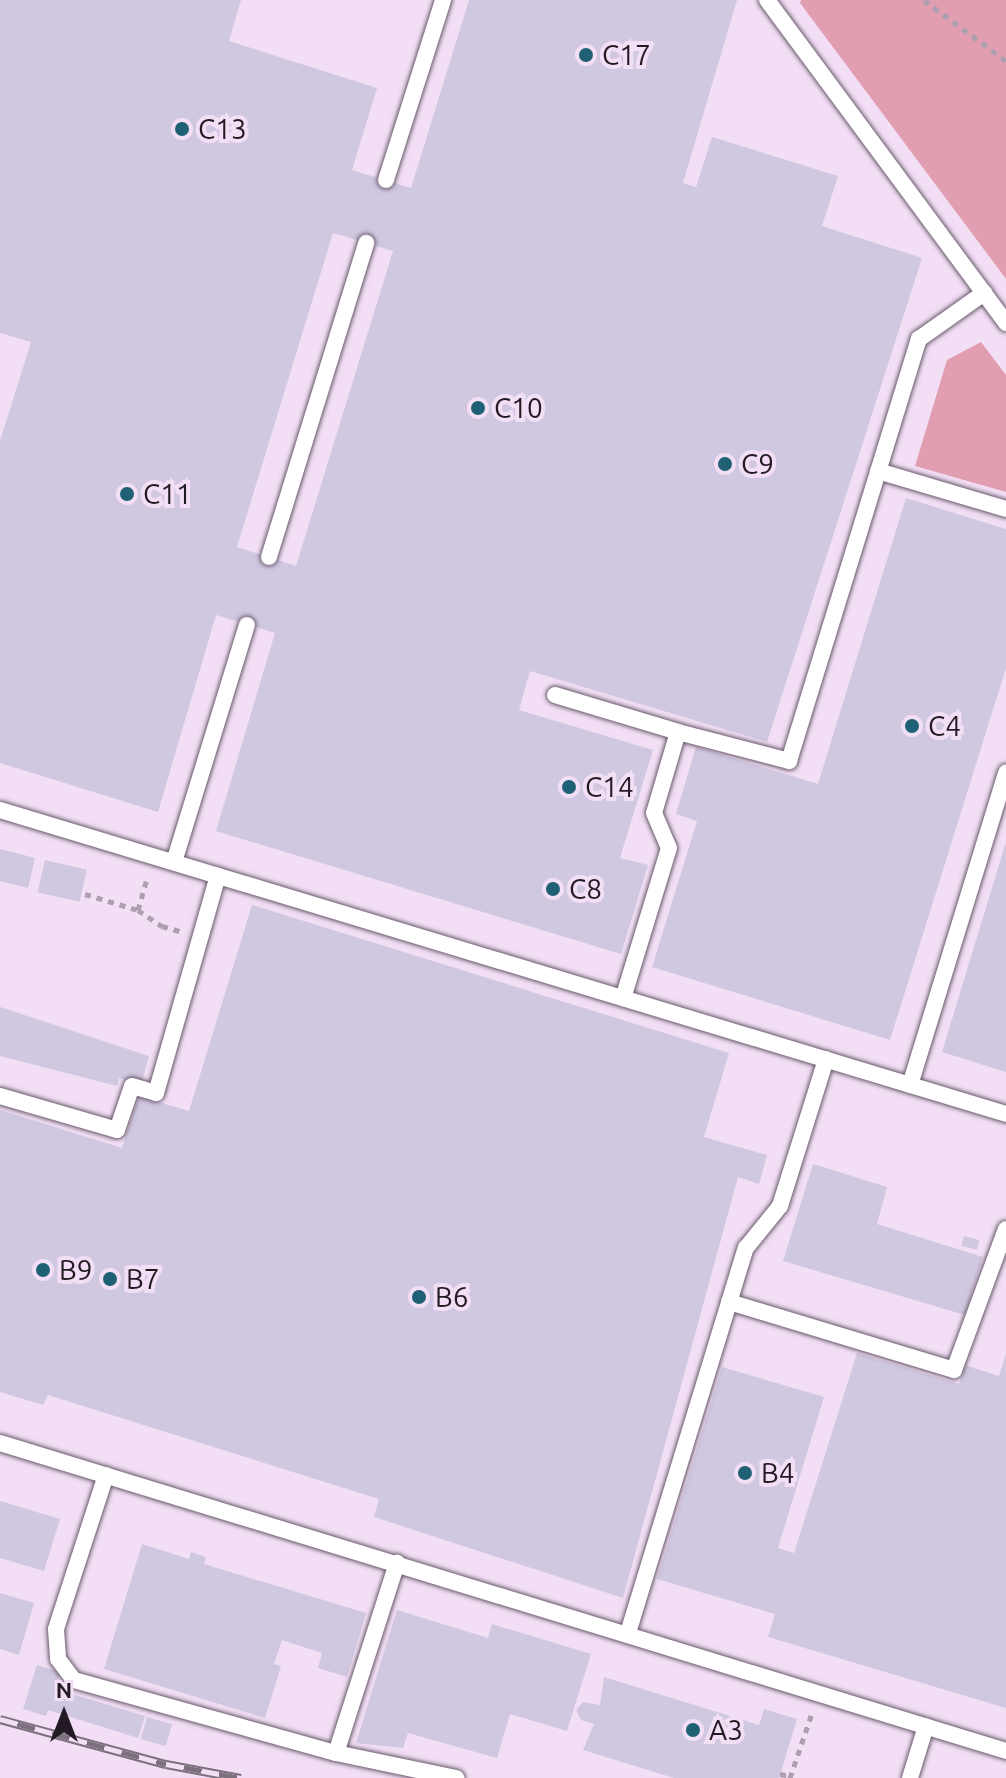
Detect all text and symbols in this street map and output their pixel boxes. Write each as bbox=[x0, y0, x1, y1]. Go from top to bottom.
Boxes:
place label: C17 bbox=[602, 38, 651, 72]
marker: C17 bbox=[577, 46, 595, 64]
place label: C13 bbox=[198, 112, 247, 146]
marker: C13 bbox=[173, 120, 191, 138]
place label: C10 bbox=[494, 391, 543, 425]
marker: C10 bbox=[469, 399, 487, 417]
place label: C9 bbox=[741, 447, 774, 481]
marker: C9 bbox=[716, 455, 734, 473]
place label: C11 bbox=[143, 477, 192, 511]
marker: C11 bbox=[118, 485, 136, 503]
place label: C4 bbox=[928, 709, 961, 743]
marker: C4 bbox=[903, 717, 921, 735]
place label: C14 bbox=[585, 770, 634, 804]
marker: C14 bbox=[560, 778, 578, 796]
place label: C8 bbox=[569, 872, 602, 906]
marker: C8 bbox=[544, 880, 562, 898]
place label: B9 bbox=[59, 1253, 93, 1287]
marker: B9 bbox=[34, 1261, 52, 1279]
place label: B7 bbox=[126, 1262, 160, 1296]
marker: B7 bbox=[101, 1270, 119, 1288]
place label: B6 bbox=[435, 1280, 469, 1314]
marker: B6 bbox=[410, 1288, 428, 1306]
place label: B4 bbox=[761, 1456, 795, 1490]
marker: B4 bbox=[736, 1464, 754, 1482]
north arrow bbox=[24, 1674, 104, 1754]
text: N bbox=[56, 1677, 72, 1702]
place label: A3 bbox=[709, 1713, 743, 1747]
marker: A3 bbox=[684, 1721, 702, 1739]

